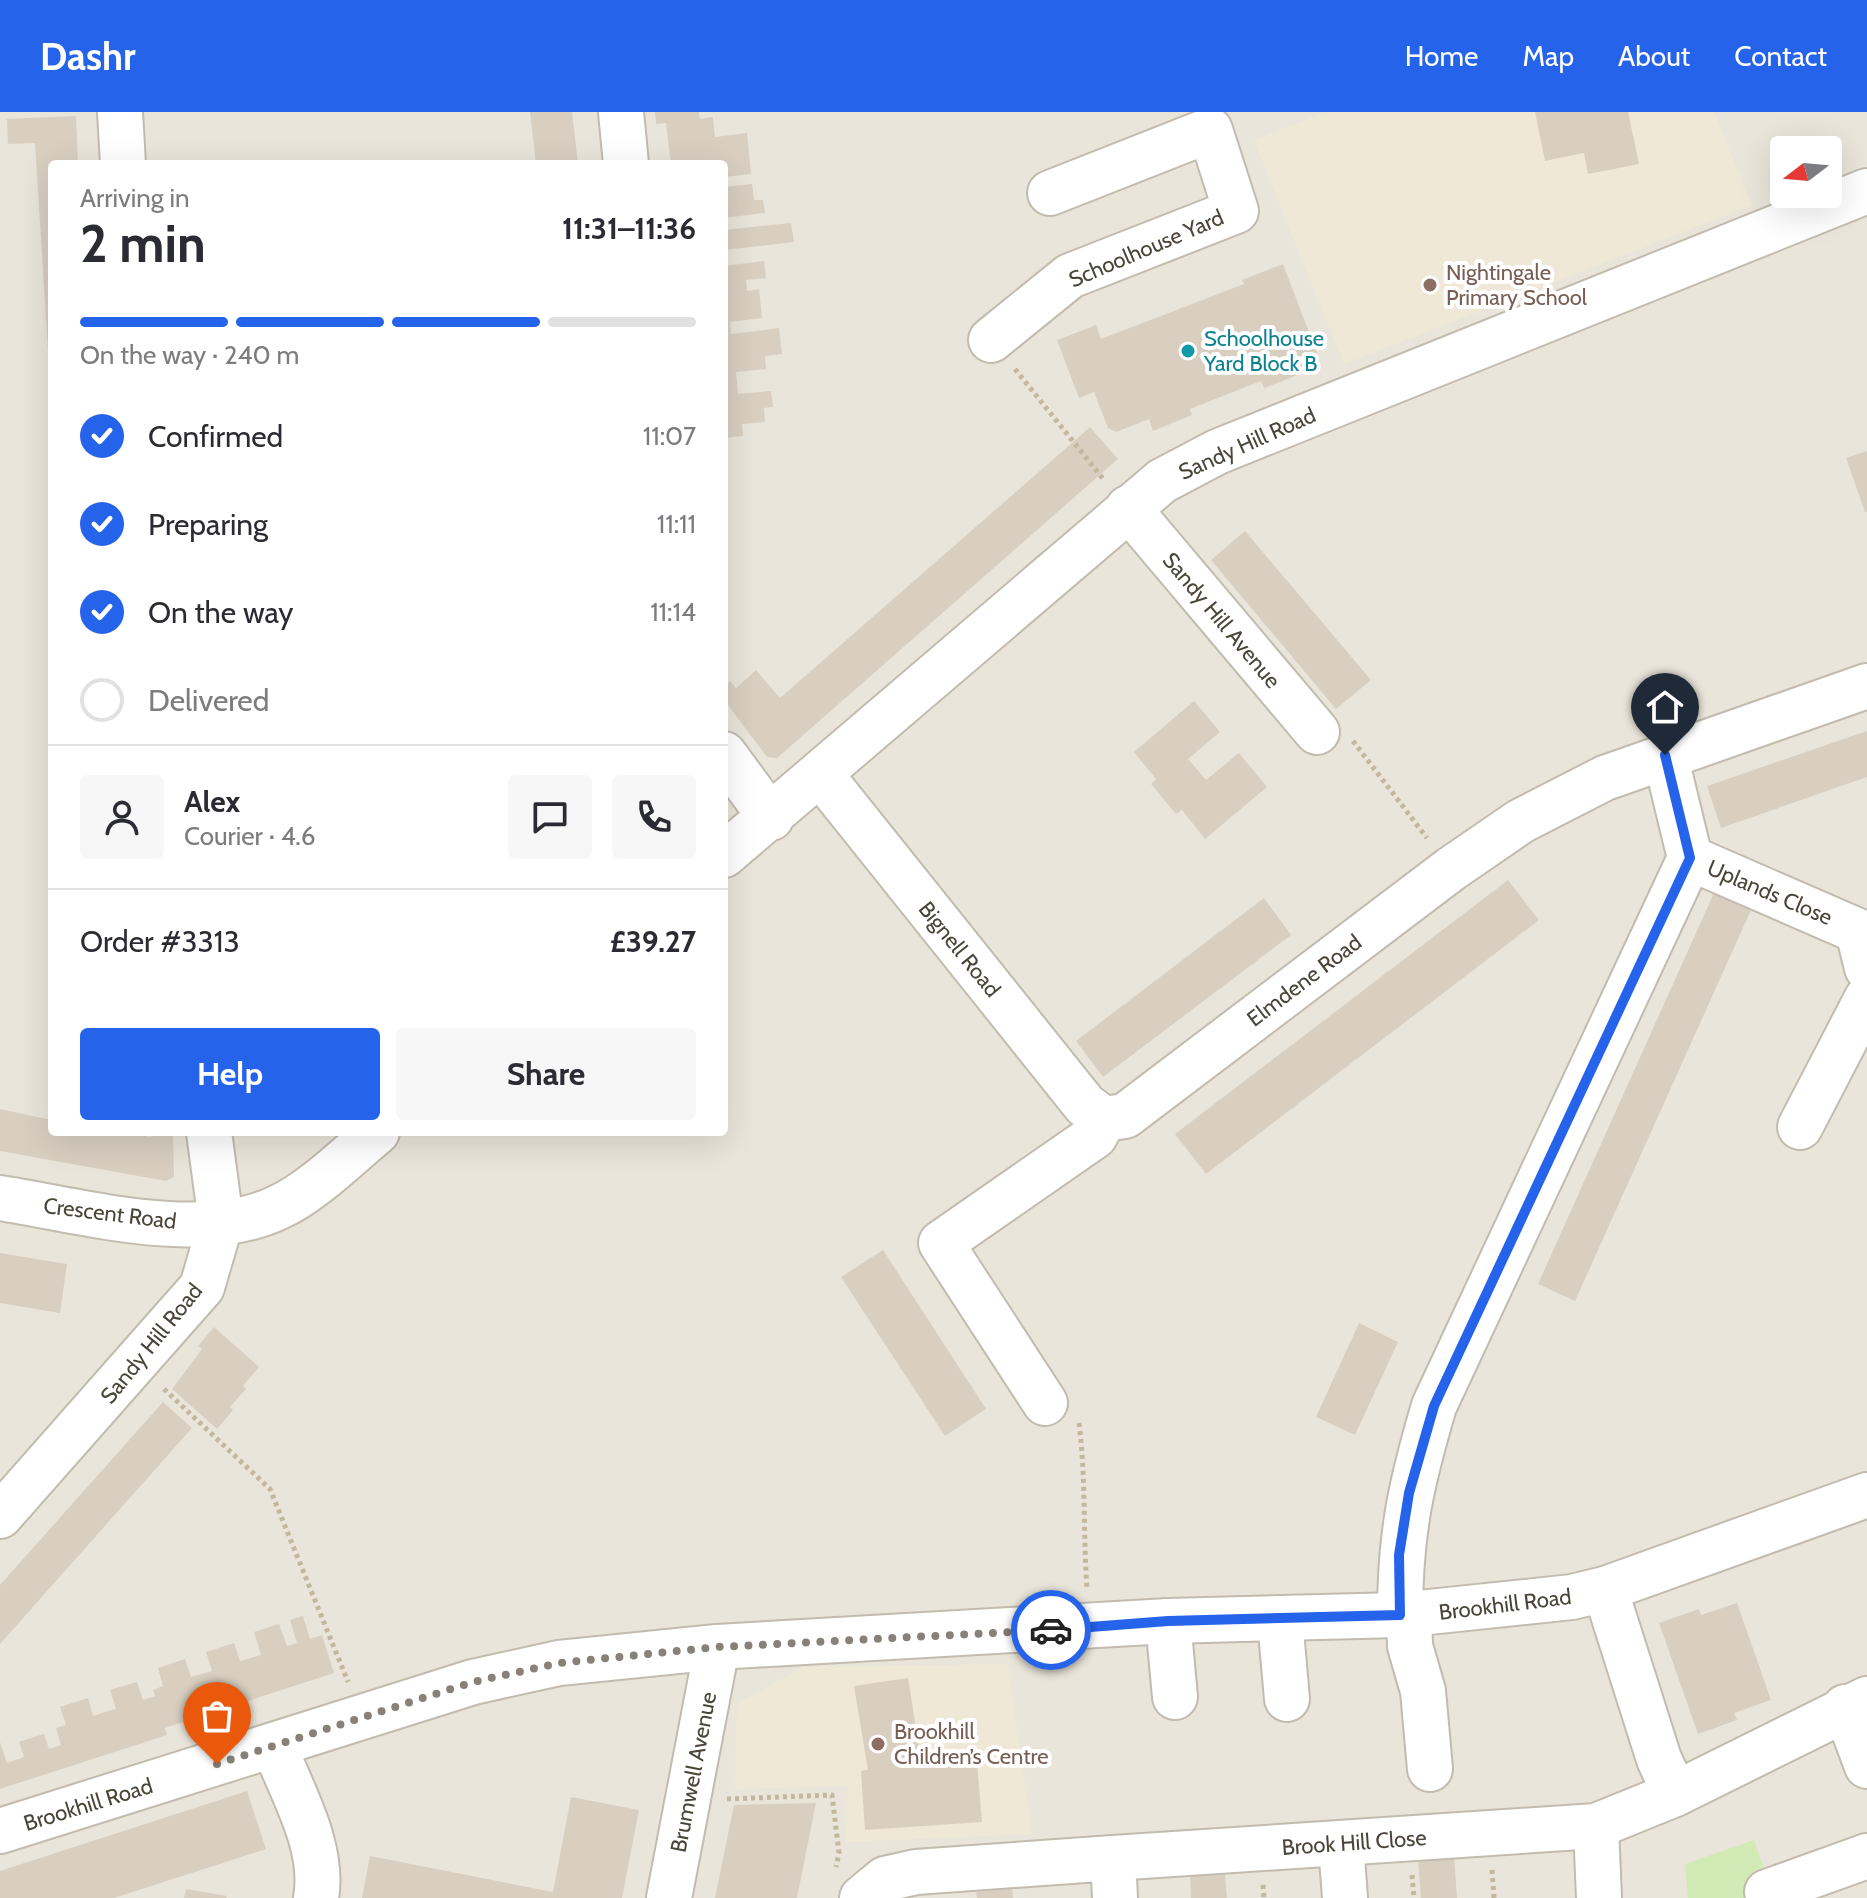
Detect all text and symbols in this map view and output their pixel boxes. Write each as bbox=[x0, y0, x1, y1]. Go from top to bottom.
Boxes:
text: Dashr bbox=[40, 33, 136, 80]
text: Home bbox=[1405, 39, 1478, 73]
text: Map bbox=[1522, 39, 1574, 73]
text: About bbox=[1618, 39, 1690, 73]
text: Contact bbox=[1734, 39, 1827, 73]
north arrow bbox=[1770, 136, 1842, 208]
map controls bbox=[1770, 136, 1842, 208]
text: Arriving in bbox=[80, 182, 190, 214]
street label: Schoolhouse Yard bbox=[1065, 204, 1228, 293]
text: 11:31–11:36 bbox=[562, 210, 696, 247]
text: 2 min bbox=[80, 212, 206, 275]
place label: Nightingale Primary School bbox=[1446, 259, 1588, 311]
marker: Nightingale Primary School bbox=[1421, 276, 1439, 294]
place label: Schoolhouse Yard Block B bbox=[1203, 325, 1324, 377]
text: On the way · 240 m bbox=[80, 339, 299, 371]
marker: Schoolhouse Yard Block B bbox=[1179, 342, 1197, 360]
street label: Sandy Hill Road bbox=[1175, 401, 1320, 486]
icon: check bbox=[80, 414, 124, 458]
text: Confirmed bbox=[148, 418, 283, 455]
text: 11:07 bbox=[643, 420, 696, 452]
icon: check bbox=[80, 502, 124, 546]
text: Preparing bbox=[148, 506, 268, 543]
text: 11:11 bbox=[657, 508, 696, 540]
street label: Sandy Hill Avenue bbox=[1157, 547, 1286, 694]
icon: check bbox=[80, 590, 124, 634]
text: On the way bbox=[148, 594, 293, 631]
text: 11:14 bbox=[650, 596, 696, 628]
pin bbox=[1631, 673, 1699, 755]
text: Delivered bbox=[148, 682, 269, 719]
icon: home bbox=[1643, 685, 1687, 729]
button: person bbox=[80, 775, 164, 859]
button: chat bbox=[508, 775, 592, 859]
button: phone bbox=[612, 775, 696, 859]
text: Alex bbox=[184, 783, 240, 820]
text: Courier · 4.6 bbox=[184, 820, 316, 852]
street label: Uplands Close bbox=[1703, 854, 1836, 931]
street label: Bignell Road bbox=[913, 896, 1006, 1003]
text: Order #3313 bbox=[80, 923, 240, 960]
text: £39.27 bbox=[610, 923, 696, 960]
street label: Elmdene Road bbox=[1242, 929, 1367, 1032]
button: Help bbox=[80, 1028, 380, 1120]
button: Share bbox=[396, 1028, 696, 1120]
street label: Crescent Road bbox=[42, 1192, 178, 1235]
street label: Sandy Hill Road bbox=[95, 1278, 208, 1409]
street label: Brookhill Road bbox=[1437, 1583, 1573, 1626]
courier bbox=[1011, 1590, 1091, 1670]
icon: car bbox=[1029, 1608, 1073, 1652]
pin bbox=[183, 1682, 251, 1764]
street label: Brumwell Avenue bbox=[665, 1690, 722, 1855]
icon: bag bbox=[195, 1694, 239, 1738]
place label: Brookhill Children’s Centre bbox=[894, 1718, 1049, 1770]
marker: Brookhill Children’s Centre bbox=[869, 1735, 887, 1753]
street label: Brookhill Road bbox=[20, 1772, 156, 1837]
street label: Brook Hill Close bbox=[1281, 1824, 1427, 1861]

